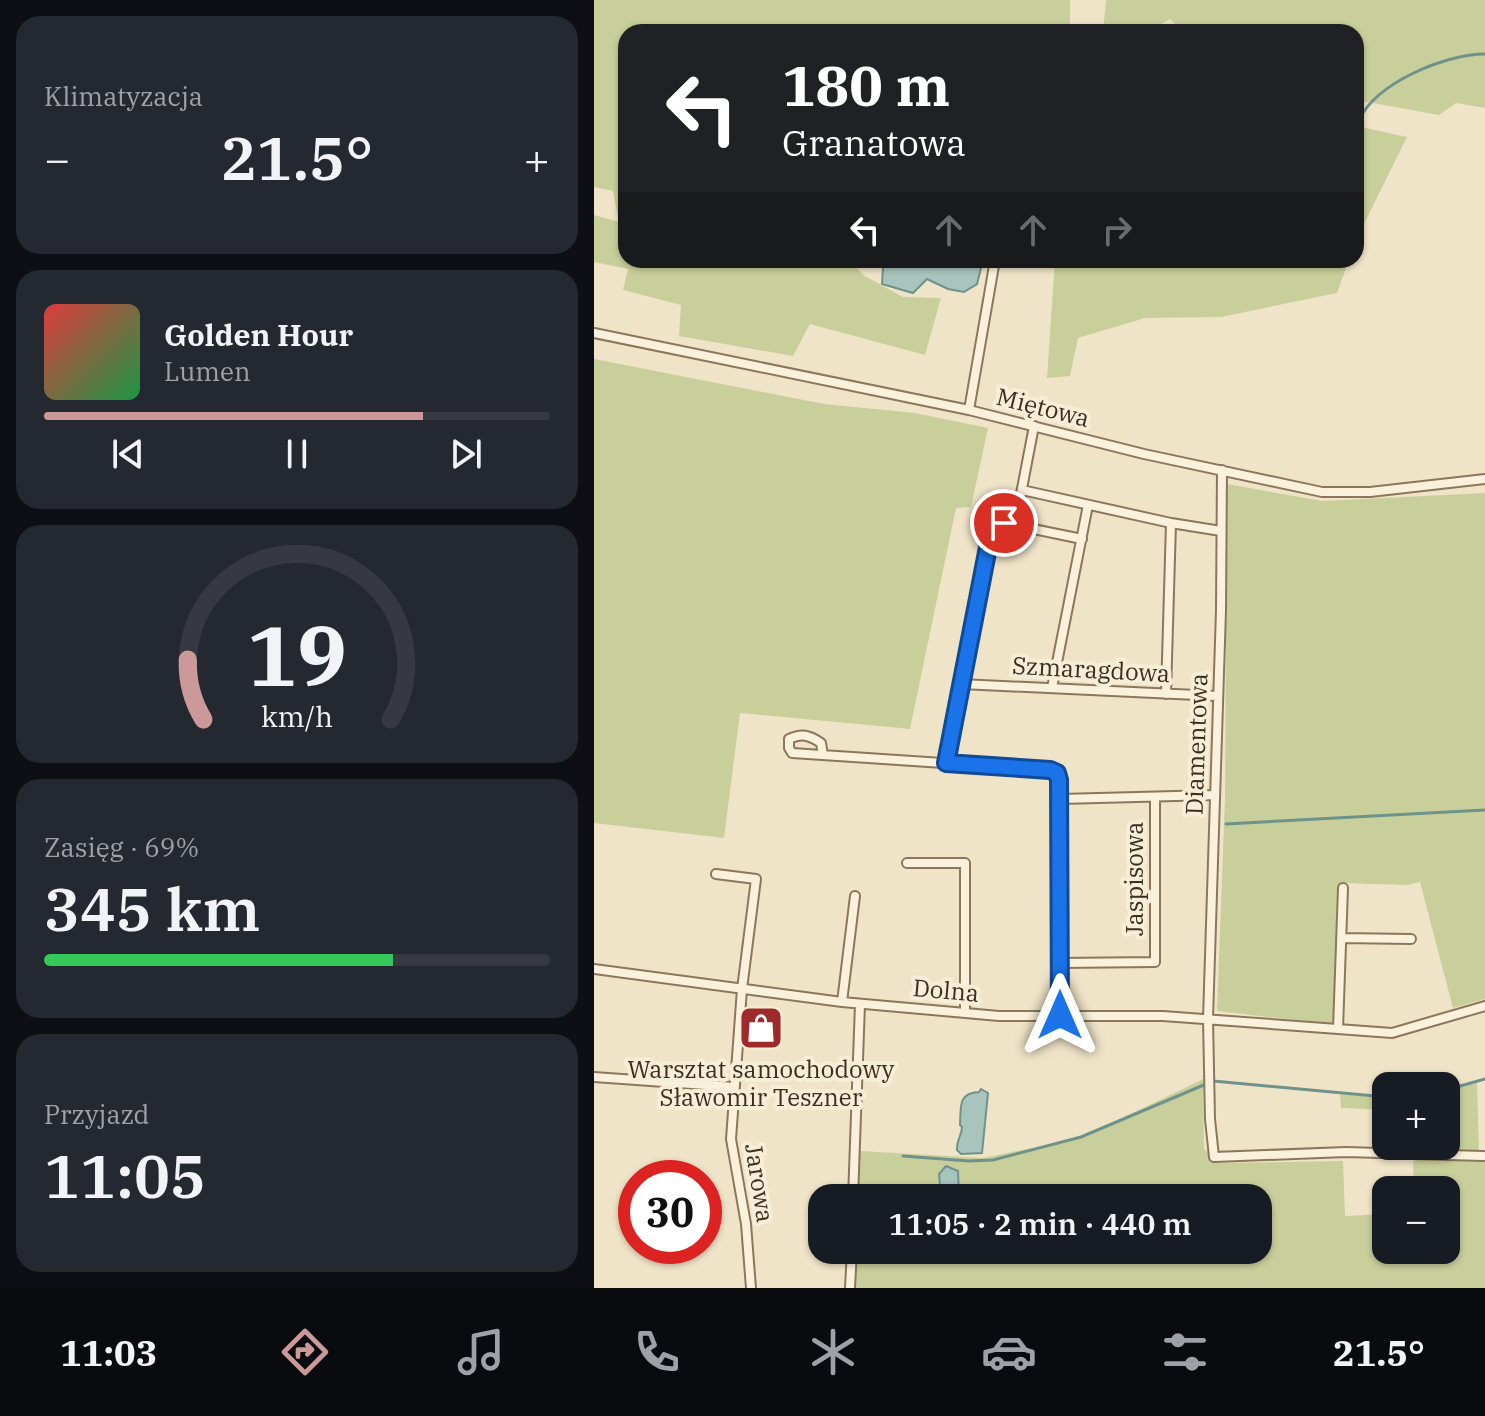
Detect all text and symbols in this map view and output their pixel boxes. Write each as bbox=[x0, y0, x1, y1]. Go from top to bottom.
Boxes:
text: 180 m bbox=[782, 49, 950, 121]
icon: left bbox=[650, 56, 754, 160]
text: Klimatyzacja bbox=[44, 79, 203, 113]
text: 21.5° bbox=[221, 118, 373, 197]
text: Granatowa bbox=[782, 119, 966, 166]
text: − bbox=[44, 130, 70, 187]
text: + bbox=[524, 130, 550, 187]
icon: left bbox=[843, 208, 887, 252]
icon: ahead bbox=[927, 208, 971, 252]
icon: ahead bbox=[1011, 208, 1055, 252]
icon: right bbox=[1095, 208, 1139, 252]
text: Golden Hour bbox=[164, 315, 353, 354]
text: Lumen bbox=[164, 354, 251, 388]
street label: Miętowa bbox=[993, 380, 1093, 434]
icon: previous bbox=[106, 432, 150, 476]
icon: pause bbox=[275, 432, 319, 476]
icon: next bbox=[444, 432, 488, 476]
pin bbox=[970, 489, 1038, 557]
icon: arrive bbox=[982, 501, 1026, 545]
text: 19 bbox=[247, 601, 347, 709]
street label: Szmaragdowa bbox=[1011, 649, 1171, 689]
street label: Diamentowa bbox=[1178, 672, 1214, 816]
text: km/h bbox=[261, 698, 333, 735]
street label: Jaspisowa bbox=[1118, 822, 1150, 936]
text: Zasięg · 69% bbox=[44, 830, 199, 864]
text: 345 km bbox=[44, 869, 260, 948]
street label: Dolna bbox=[912, 971, 980, 1009]
position arrow bbox=[1018, 973, 1102, 1057]
shop icon: Warsztat samochodowy Sławomir Teszner bbox=[737, 1004, 785, 1052]
place label: Warsztat samochodowy Sławomir Teszner bbox=[628, 1053, 895, 1113]
map controls bbox=[1372, 1072, 1460, 1264]
button: + bbox=[1372, 1072, 1460, 1160]
text: Przyjazd bbox=[44, 1097, 149, 1131]
text: 11:05 bbox=[44, 1136, 206, 1215]
street label: Jarowa bbox=[738, 1141, 782, 1225]
speed limit sign: 30 bbox=[618, 1160, 722, 1264]
button: − bbox=[1372, 1176, 1460, 1264]
text: 11:05 · 2 min · 440 m bbox=[889, 1204, 1191, 1243]
icon: directions bbox=[277, 1324, 333, 1380]
icon: music bbox=[453, 1324, 509, 1380]
icon: phone bbox=[629, 1324, 685, 1380]
icon: climate bbox=[805, 1324, 861, 1380]
icon: car bbox=[981, 1324, 1037, 1380]
icon: filters bbox=[1157, 1324, 1213, 1380]
text: 11:03 bbox=[60, 1329, 157, 1376]
text: 21.5° bbox=[1333, 1329, 1425, 1376]

